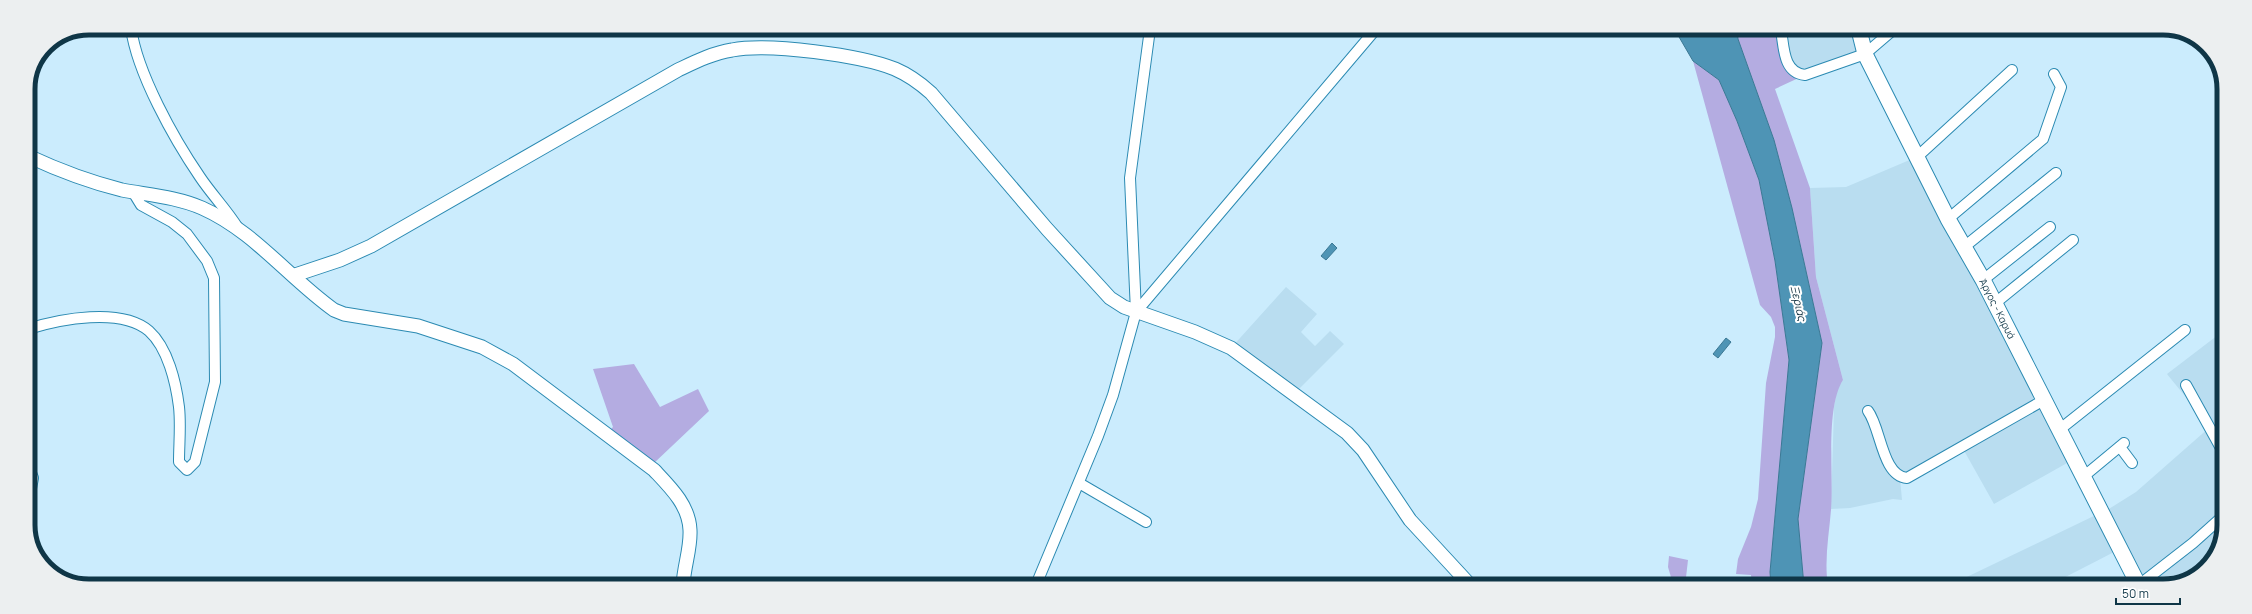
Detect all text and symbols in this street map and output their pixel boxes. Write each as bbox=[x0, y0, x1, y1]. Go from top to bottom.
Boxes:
street label: Άργος - Καρυά bbox=[1976, 276, 2019, 341]
water label: Ξεριάς bbox=[1788, 284, 1811, 323]
scale bar bbox=[2116, 580, 2180, 606]
text: 50 m bbox=[2122, 585, 2149, 602]

